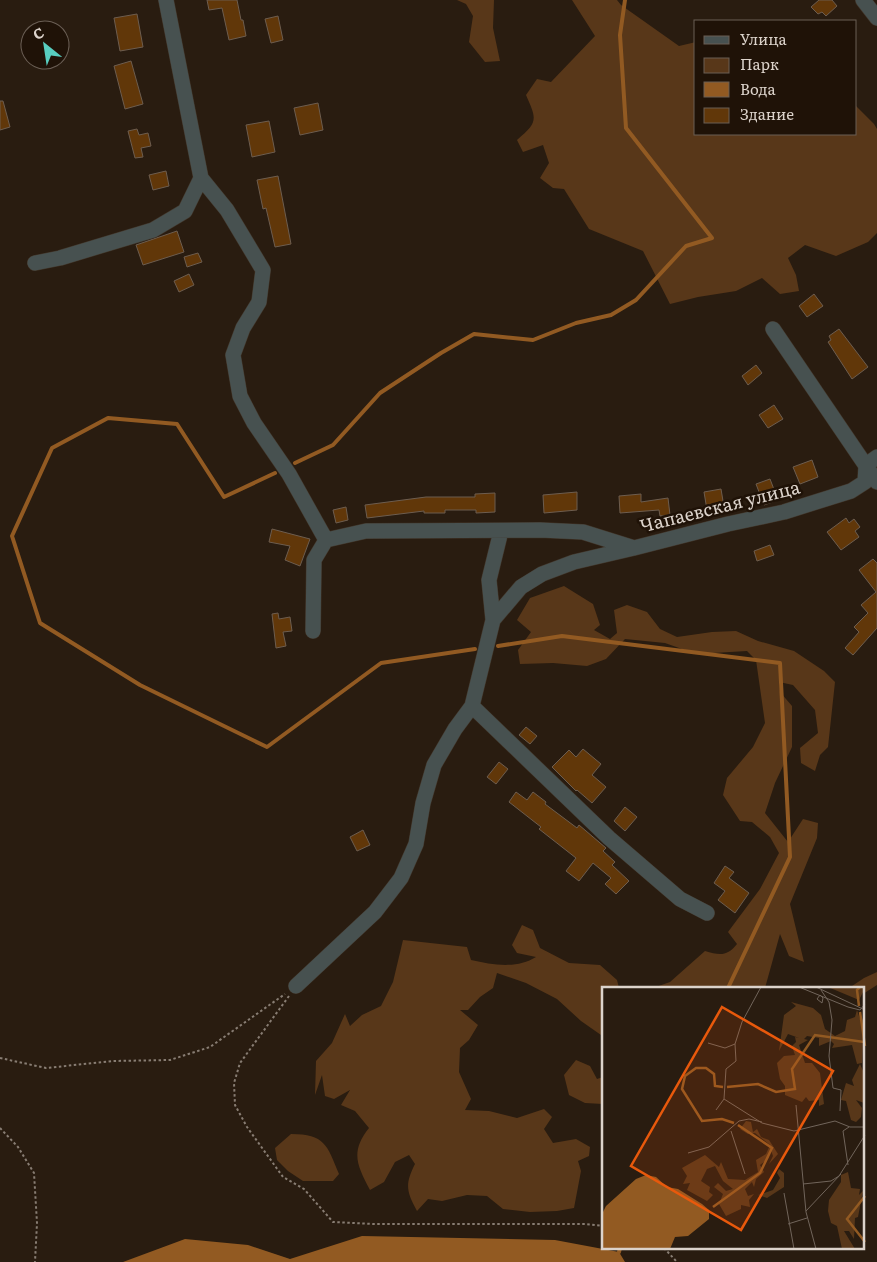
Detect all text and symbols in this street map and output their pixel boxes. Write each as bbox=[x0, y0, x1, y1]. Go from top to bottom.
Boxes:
north arrow bbox=[20, 20, 70, 70]
legend bbox=[694, 20, 857, 135]
text: С bbox=[29, 22, 47, 44]
text: Улица bbox=[740, 27, 788, 50]
text: Парк bbox=[740, 52, 779, 75]
text: Вода bbox=[740, 77, 777, 100]
text: Здание bbox=[740, 102, 794, 125]
street label: Чапаевская улица bbox=[637, 473, 803, 538]
inset map bbox=[602, 987, 864, 1250]

